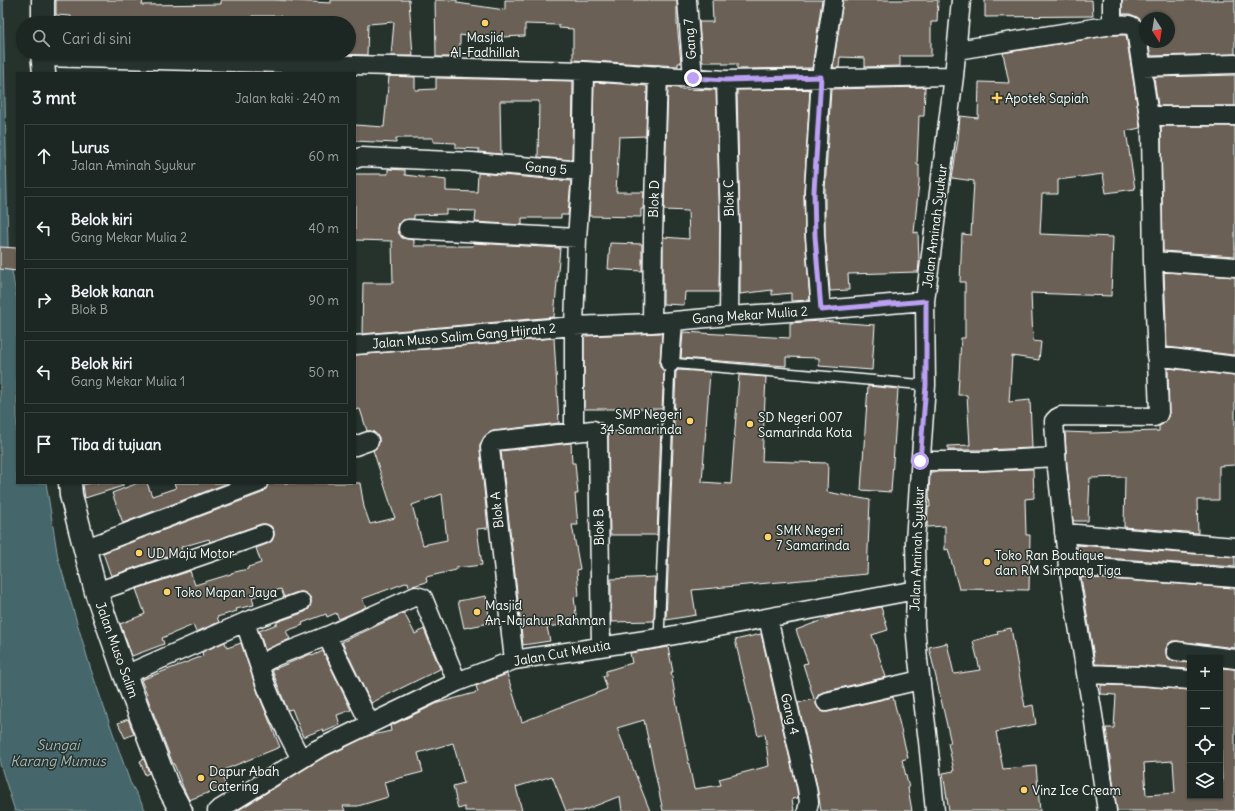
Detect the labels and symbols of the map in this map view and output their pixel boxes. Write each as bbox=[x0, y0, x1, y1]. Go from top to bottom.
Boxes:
north arrow bbox=[1139, 12, 1175, 48]
street label: Gang 7 bbox=[680, 17, 700, 60]
marker: Masjid Al-Fadhillah bbox=[480, 18, 490, 28]
place label: Masjid Al-Fadhillah bbox=[450, 29, 520, 61]
route end bbox=[684, 69, 702, 87]
place label: Apotek Sapiah bbox=[1005, 90, 1089, 107]
marker: Apotek Sapiah bbox=[992, 93, 1002, 103]
street label: Gang 5 bbox=[524, 158, 568, 178]
street label: Jalan Aminah Syukur bbox=[919, 162, 951, 289]
street label: Blok C bbox=[720, 179, 738, 217]
street label: Blok D bbox=[645, 180, 663, 218]
street label: Gang Mekar Mulia 2 bbox=[692, 302, 808, 328]
street label: Jalan Muso Salim Gang Hijrah 2 bbox=[371, 319, 557, 353]
place label: SMP Negeri 34 Samarinda bbox=[600, 406, 682, 438]
place label: SD Negeri 007 Samarinda Kota bbox=[758, 409, 852, 441]
marker: SMP Negeri 34 Samarinda bbox=[685, 416, 695, 426]
marker: SD Negeri 007 Samarinda Kota bbox=[745, 419, 755, 429]
route start bbox=[911, 452, 929, 470]
street label: Jalan Aminah Syukur bbox=[906, 486, 928, 612]
street label: Blok A bbox=[487, 491, 507, 529]
street label: Blok B bbox=[590, 508, 608, 546]
place label: SMK Negeri 7 Samarinda bbox=[776, 522, 850, 554]
marker: SMK Negeri 7 Samarinda bbox=[763, 532, 773, 542]
place label: UD Maju Motor bbox=[147, 545, 235, 562]
place label: Toko Ran Boutique dan RM Simpang Tiga bbox=[995, 547, 1121, 579]
marker: UD Maju Motor bbox=[134, 548, 144, 558]
marker: Toko Ran Boutique dan RM Simpang Tiga bbox=[982, 557, 992, 567]
place label: Toko Mapan Jaya bbox=[175, 584, 277, 601]
marker: Toko Mapan Jaya bbox=[162, 587, 172, 597]
place label: Masjid An-Najahur Rahman bbox=[485, 597, 606, 629]
street label: Jalan Muso Salim bbox=[92, 600, 142, 700]
marker: Masjid An-Najahur Rahman bbox=[472, 607, 482, 617]
street label: Jalan Cut Meutia bbox=[512, 636, 612, 670]
street label: Gang 4 bbox=[777, 692, 803, 736]
water label: Sungai Karang Mumus bbox=[10, 736, 107, 770]
place label: Dapur Abah Catering bbox=[209, 763, 280, 795]
marker: Dapur Abah Catering bbox=[196, 773, 206, 783]
place label: Vinz Ice Cream bbox=[1032, 782, 1121, 799]
marker: Vinz Ice Cream bbox=[1019, 785, 1029, 795]

